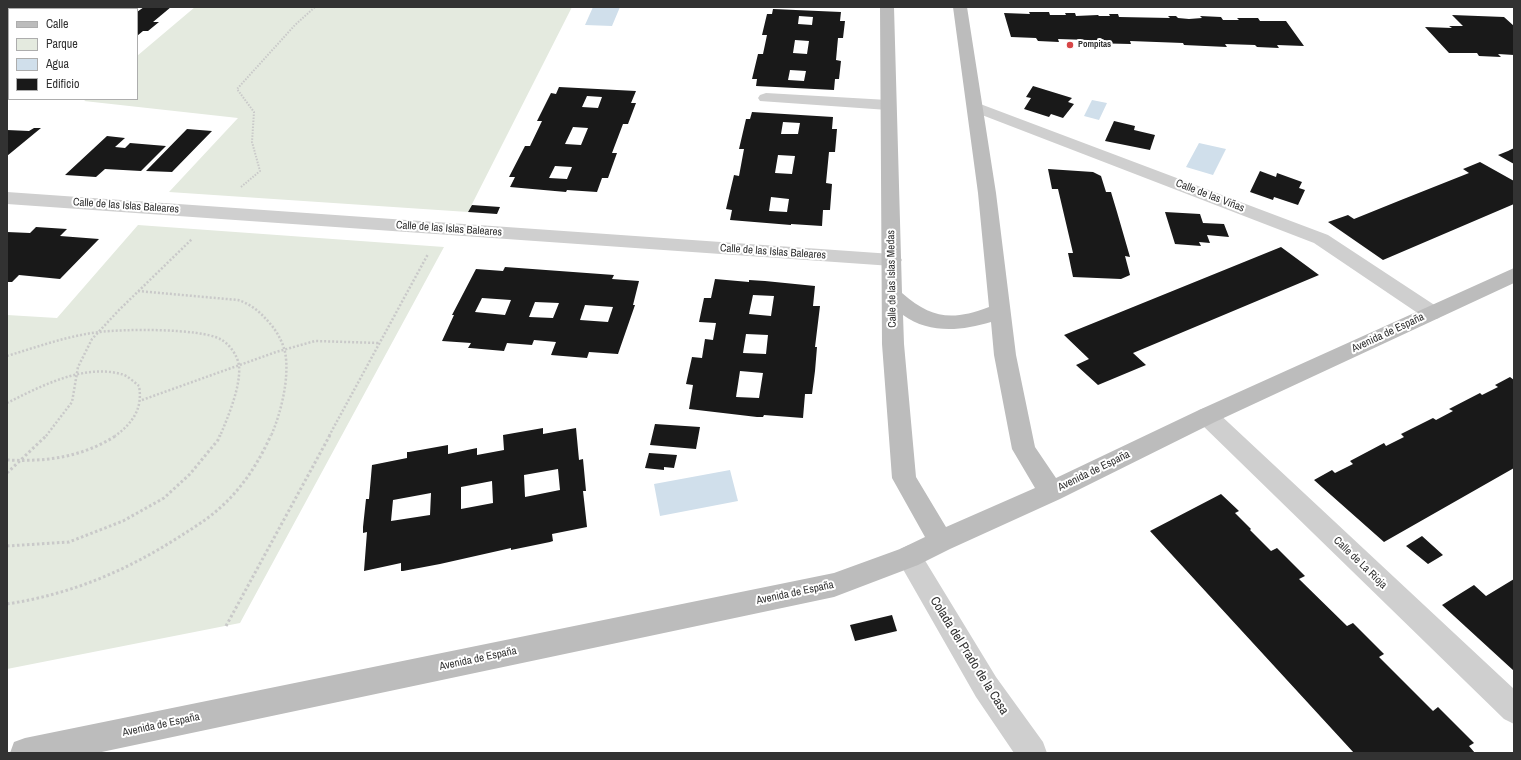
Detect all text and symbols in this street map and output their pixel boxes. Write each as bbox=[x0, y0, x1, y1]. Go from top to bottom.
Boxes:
legend bbox=[8, 8, 138, 100]
text: Calle bbox=[46, 16, 68, 32]
text: Parque bbox=[46, 36, 78, 52]
marker: Pompitas bbox=[1065, 40, 1075, 50]
place label: Pompitas bbox=[1078, 40, 1111, 50]
text: Agua bbox=[46, 56, 69, 72]
text: Edificio bbox=[46, 76, 79, 92]
street label: Calle de las Viñas bbox=[1174, 177, 1246, 215]
street label: Calle de las Islas Baleares bbox=[73, 196, 179, 216]
street label: Calle de las Islas Baleares bbox=[396, 219, 502, 239]
street label: Calle de las Islas Medas bbox=[885, 230, 899, 328]
street label: Calle de las Islas Baleares bbox=[720, 242, 826, 262]
street label: Avenida de España bbox=[1350, 310, 1426, 356]
street label: Avenida de España bbox=[1056, 448, 1132, 494]
street label: Calle de La Rioja bbox=[1331, 534, 1389, 592]
street label: Avenida de España bbox=[755, 578, 835, 608]
street label: Colada del Prado de la Casa bbox=[926, 594, 1012, 718]
street label: Avenida de España bbox=[438, 644, 518, 674]
street label: Avenida de España bbox=[121, 710, 201, 740]

